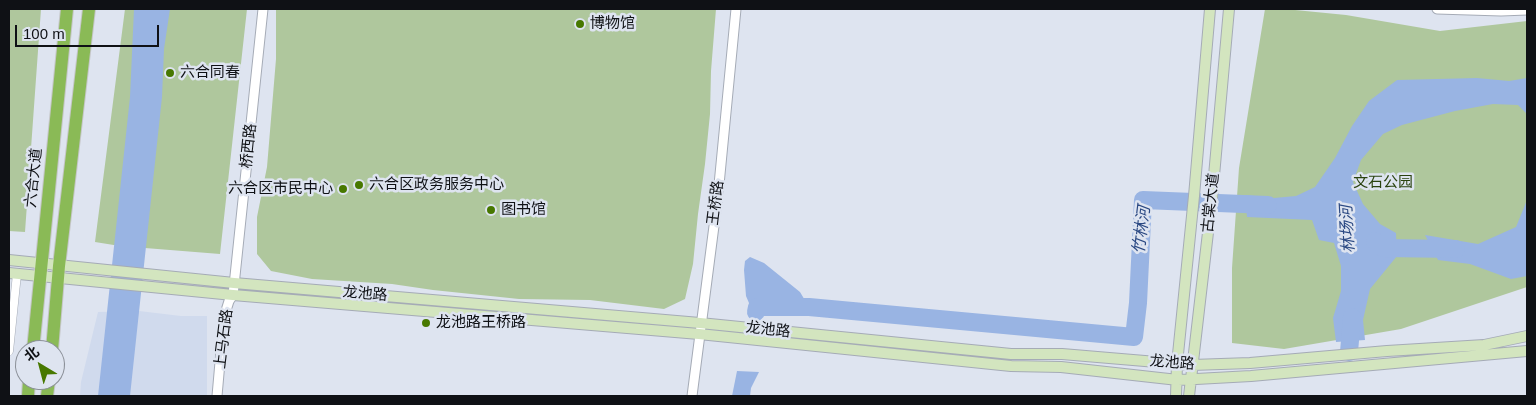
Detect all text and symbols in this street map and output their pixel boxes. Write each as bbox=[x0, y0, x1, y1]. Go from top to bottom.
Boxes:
scale bar bbox=[18, 15, 161, 47]
place label: 博物馆 bbox=[590, 15, 635, 33]
marker: 博物馆 bbox=[574, 18, 586, 30]
text: 100 m bbox=[23, 25, 65, 42]
place label: 六合同春 bbox=[180, 64, 240, 82]
marker: 六合同春 bbox=[164, 67, 176, 79]
street label: 桥西路 bbox=[238, 123, 260, 169]
street label: 六合大道 bbox=[22, 147, 46, 209]
street label: 古棠大道 bbox=[1199, 172, 1223, 234]
park label: 文石公园 bbox=[1353, 174, 1413, 192]
place label: 六合区政务服务中心 bbox=[369, 176, 504, 194]
marker: 六合区政务服务中心 bbox=[353, 179, 365, 191]
place label: 六合区市民中心 bbox=[228, 180, 333, 198]
street label: 王桥路 bbox=[704, 180, 728, 226]
marker: 六合区市民中心 bbox=[337, 183, 349, 195]
place label: 图书馆 bbox=[501, 201, 546, 219]
marker: 图书馆 bbox=[485, 204, 497, 216]
water label: 竹林河 bbox=[1130, 205, 1154, 255]
water label: 林场河 bbox=[1337, 205, 1359, 253]
street label: 龙池路 bbox=[342, 283, 388, 305]
street label: 上马石路 bbox=[211, 308, 237, 370]
place label: 龙池路王桥路 bbox=[436, 314, 526, 332]
marker: 龙池路王桥路 bbox=[420, 317, 432, 329]
street label: 龙池路 bbox=[745, 319, 791, 341]
north arrow bbox=[15, 340, 65, 390]
text: 北 bbox=[21, 343, 42, 364]
street label: 龙池路 bbox=[1149, 352, 1195, 374]

